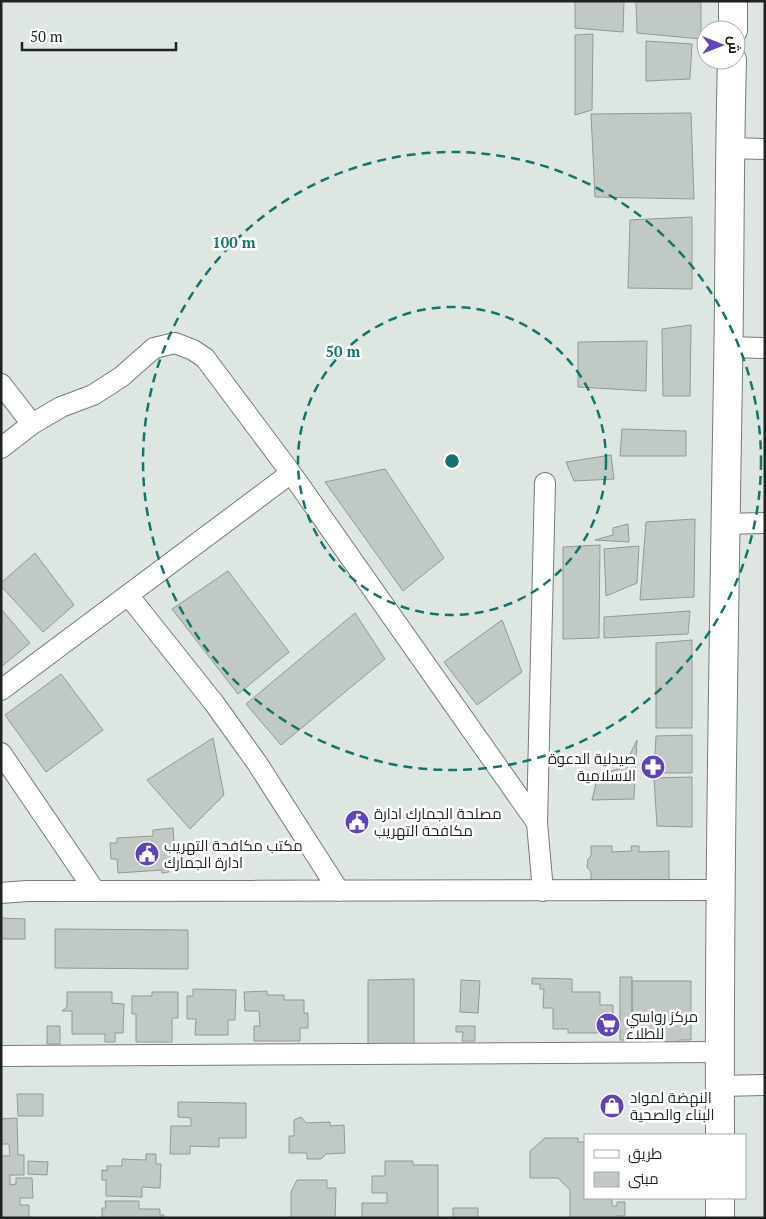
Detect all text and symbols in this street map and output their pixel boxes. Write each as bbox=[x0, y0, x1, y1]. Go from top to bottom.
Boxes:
scale bar bbox=[22, 20, 176, 52]
north arrow bbox=[696, 20, 746, 70]
text: 50 m bbox=[30, 26, 63, 46]
text: ش bbox=[725, 36, 744, 54]
text: 100 m bbox=[212, 232, 256, 252]
text: 50 m bbox=[326, 341, 361, 361]
centre of rings bbox=[443, 452, 461, 470]
place label: صيدلية الدعوة الاسلامية bbox=[548, 748, 636, 785]
pharmacy icon: صيدلية الدعوة الاسلامية bbox=[640, 754, 666, 780]
place label: مصلحة الجمارك ادارة مكافحة التهريب bbox=[374, 803, 502, 841]
public building icon: مصلحة الجمارك ادارة مكافحة التهريب bbox=[344, 809, 370, 835]
place label: مكتب مكافحة التهريب ادارة الجمارك bbox=[164, 835, 303, 872]
public building icon: مكتب مكافحة التهريب ادارة الجمارك bbox=[134, 841, 160, 867]
place label: مركز رواسي للطلاء bbox=[626, 1006, 698, 1043]
supermarket icon: مركز رواسي للطلاء bbox=[595, 1012, 621, 1038]
place label: النهضة لمواد البناء والصحية bbox=[630, 1087, 714, 1124]
shop icon: النهضة لمواد البناء والصحية bbox=[599, 1093, 625, 1119]
legend bbox=[584, 1134, 746, 1199]
text: طريق bbox=[628, 1143, 662, 1164]
text: مبنى bbox=[628, 1168, 659, 1189]

